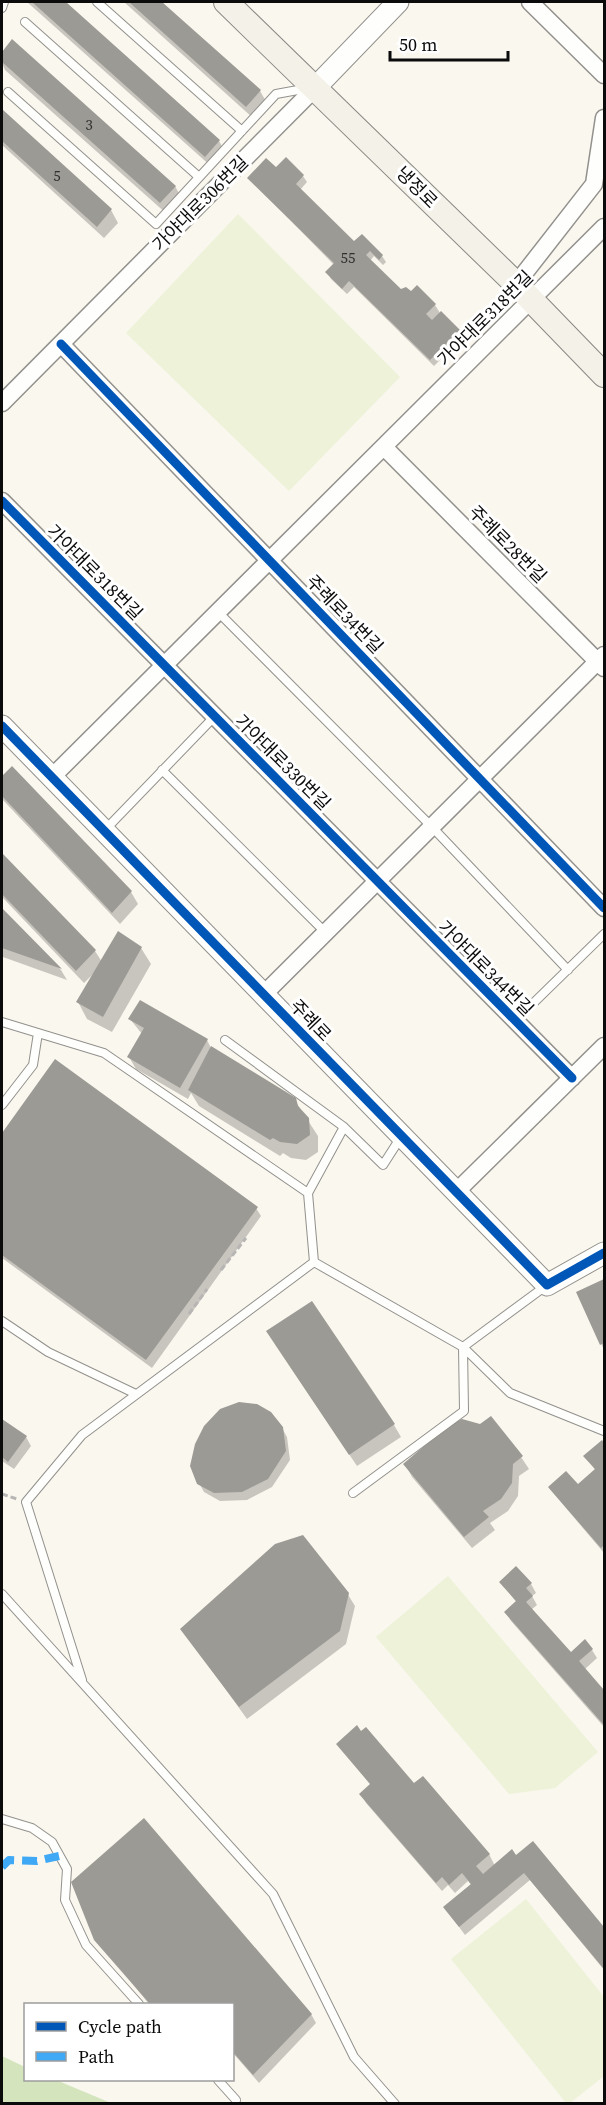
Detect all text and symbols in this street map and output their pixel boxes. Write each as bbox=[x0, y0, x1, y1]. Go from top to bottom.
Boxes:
scale bar bbox=[390, 24, 508, 62]
text: 50 m bbox=[399, 32, 437, 57]
house number: 3 bbox=[85, 114, 93, 135]
street label: 가야대로306번길 bbox=[146, 149, 254, 257]
street label: 냉정로 bbox=[391, 161, 443, 213]
house number: 5 bbox=[53, 165, 61, 186]
house number: 55 bbox=[340, 247, 356, 268]
street label: 가야대로318번길 bbox=[431, 264, 539, 372]
street label: 주례로28번길 bbox=[464, 500, 552, 588]
street label: 가야대로318번길 bbox=[41, 518, 149, 626]
street label: 주례로34번길 bbox=[301, 569, 389, 659]
street label: 가야대로330번길 bbox=[229, 708, 337, 816]
street label: 가야대로344번길 bbox=[432, 914, 540, 1022]
street label: 주례로 bbox=[285, 993, 337, 1047]
legend bbox=[24, 2003, 234, 2081]
text: Cycle path bbox=[78, 2014, 162, 2039]
text: Path bbox=[78, 2044, 115, 2069]

